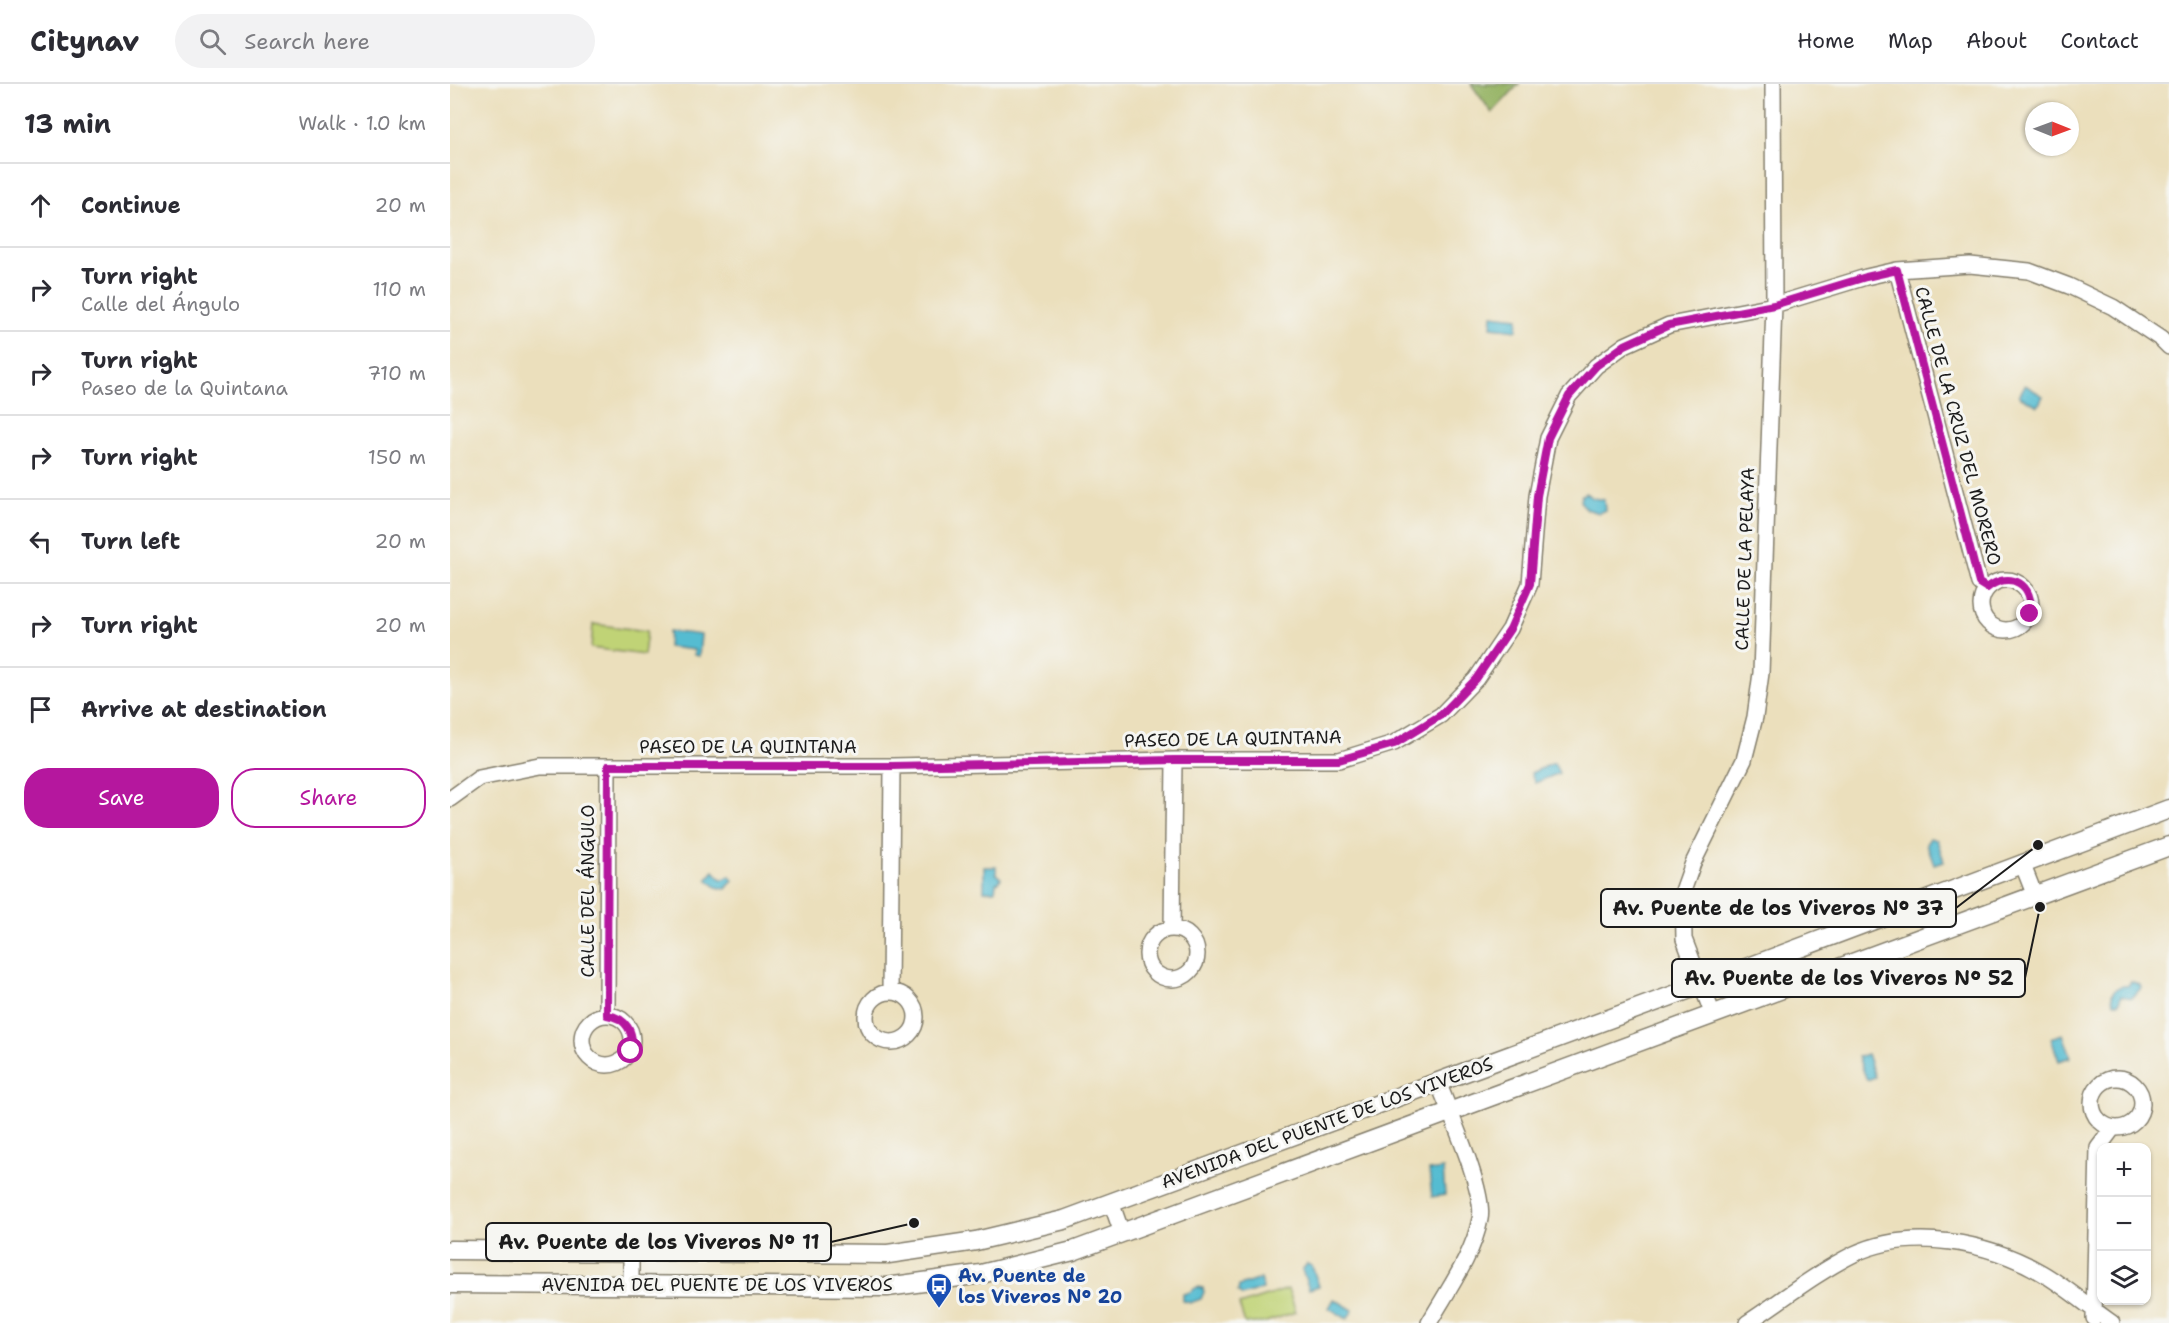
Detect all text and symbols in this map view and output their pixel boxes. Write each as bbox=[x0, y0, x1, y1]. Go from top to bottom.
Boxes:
search box bbox=[175, 14, 595, 68]
text: Citynav bbox=[30, 22, 139, 60]
icon: search bbox=[196, 25, 229, 58]
text: Search here bbox=[244, 27, 370, 56]
text: Home bbox=[1797, 27, 1855, 55]
text: Map bbox=[1888, 27, 1933, 55]
text: About bbox=[1966, 27, 2027, 55]
text: Contact bbox=[2060, 27, 2139, 55]
north arrow bbox=[2025, 102, 2079, 156]
text: 13 min bbox=[24, 106, 111, 141]
text: Walk · 1.0 km bbox=[298, 110, 426, 136]
icon: ahead bbox=[24, 189, 57, 222]
text: Continue bbox=[81, 191, 181, 220]
text: 20 m bbox=[375, 192, 426, 218]
text: Turn right bbox=[81, 262, 198, 291]
icon: right bbox=[24, 273, 57, 306]
text: 110 m bbox=[372, 276, 426, 302]
street label: CALLE DE LA CRUZ DEL MORERO bbox=[1909, 284, 2007, 568]
text: Calle del Ángulo bbox=[81, 291, 240, 317]
text: Turn right bbox=[81, 346, 198, 375]
icon: right bbox=[24, 357, 57, 390]
text: 710 m bbox=[367, 360, 426, 386]
text: Paseo de la Quintana bbox=[81, 375, 288, 401]
icon: right bbox=[24, 441, 57, 474]
text: Turn right bbox=[81, 443, 198, 472]
text: 150 m bbox=[368, 444, 426, 470]
street label: CALLE DE LA PELAYA bbox=[1730, 467, 1760, 651]
icon: left bbox=[24, 525, 57, 558]
text: Turn left bbox=[81, 527, 180, 556]
text: 20 m bbox=[375, 528, 426, 554]
route end bbox=[2016, 600, 2042, 626]
icon: right bbox=[24, 609, 57, 642]
text: Turn right bbox=[81, 611, 198, 640]
text: 20 m bbox=[375, 612, 426, 638]
icon: arrive bbox=[24, 693, 57, 726]
text: Arrive at destination bbox=[81, 695, 327, 724]
street label: PASEO DE LA QUINTANA bbox=[1124, 725, 1342, 753]
street label: PASEO DE LA QUINTANA bbox=[639, 735, 857, 759]
button: Save bbox=[24, 768, 219, 828]
button: Share bbox=[231, 768, 426, 828]
street label: CALLE DEL ÁNGULO bbox=[576, 804, 600, 978]
callout: Av. Puente de los Viveros Nº 37 bbox=[1601, 889, 1956, 927]
text: Av. Puente de los Viveros Nº 37 bbox=[1613, 895, 1943, 921]
callout: Av. Puente de los Viveros Nº 52 bbox=[1672, 959, 2025, 997]
text: Av. Puente de los Viveros Nº 52 bbox=[1684, 965, 2014, 991]
route start bbox=[617, 1037, 643, 1063]
street label: AVENIDA DEL PUENTE DE LOS VIVEROS bbox=[1158, 1052, 1496, 1194]
map controls bbox=[2097, 1143, 2151, 1305]
button: + bbox=[2097, 1143, 2151, 1197]
button: − bbox=[2097, 1197, 2151, 1251]
callout: Av. Puente de los Viveros Nº 11 bbox=[486, 1223, 831, 1261]
text: Av. Puente de los Viveros Nº 11 bbox=[498, 1229, 820, 1255]
button: layers bbox=[2097, 1251, 2151, 1305]
place label: Av. Puente de los Viveros Nº 20 bbox=[958, 1264, 1122, 1309]
bus stop icon: Av. Puente de los Viveros Nº 20 bbox=[924, 1271, 954, 1309]
street label: AVENIDA DEL PUENTE DE LOS VIVEROS bbox=[541, 1273, 893, 1297]

